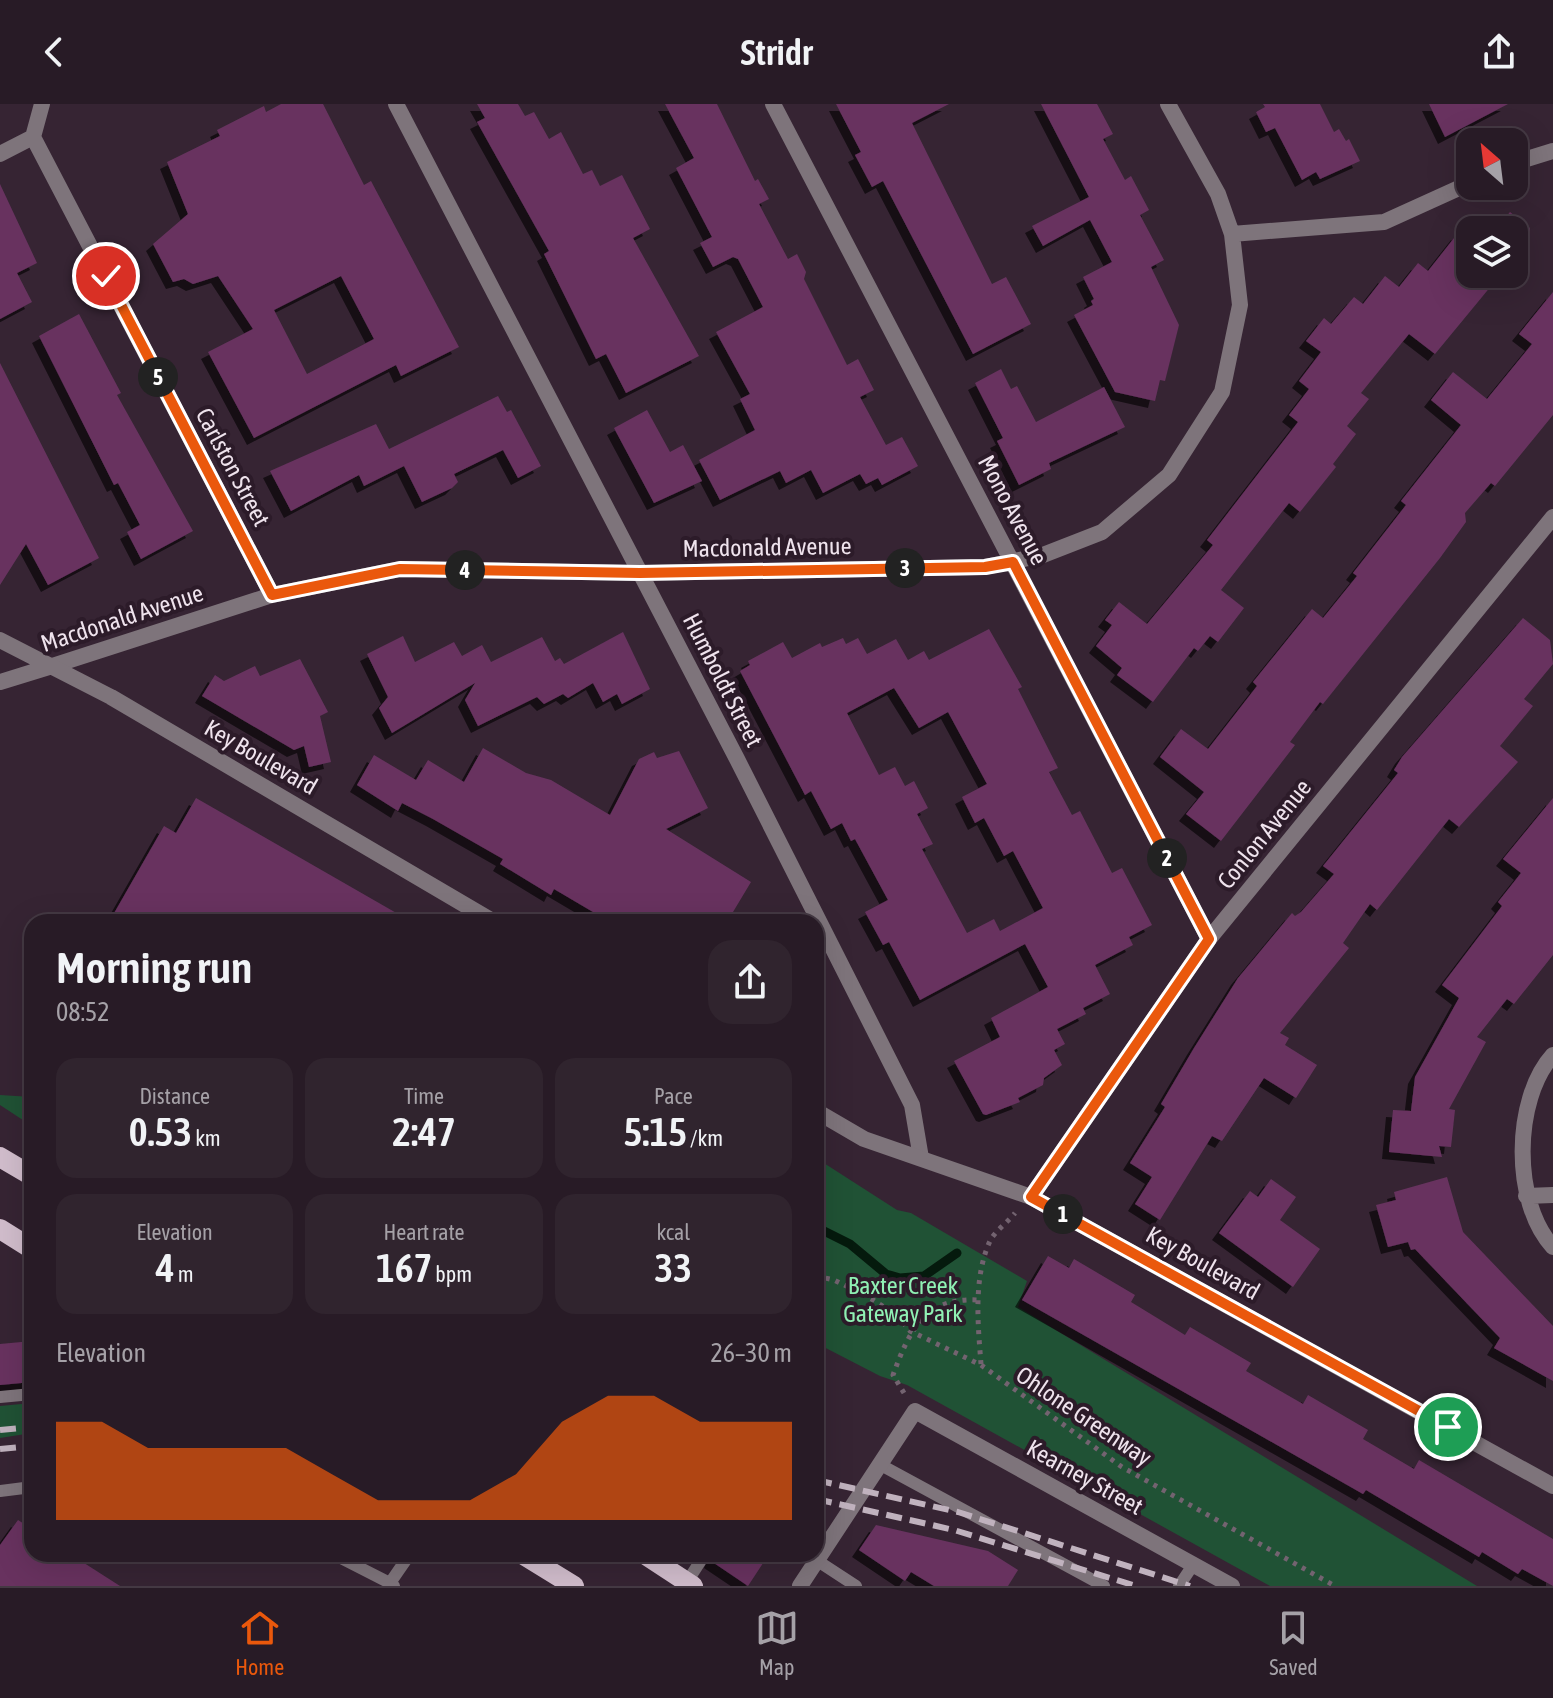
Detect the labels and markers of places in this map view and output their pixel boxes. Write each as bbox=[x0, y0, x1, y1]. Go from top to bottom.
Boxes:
pin bbox=[72, 242, 140, 310]
pin: 5 bbox=[138, 357, 178, 397]
pin: 3 bbox=[885, 548, 925, 588]
pin: 4 bbox=[445, 550, 485, 590]
pin: 2 bbox=[1147, 838, 1187, 878]
pin: 1 bbox=[1043, 1194, 1083, 1234]
pin bbox=[1414, 1393, 1482, 1461]

